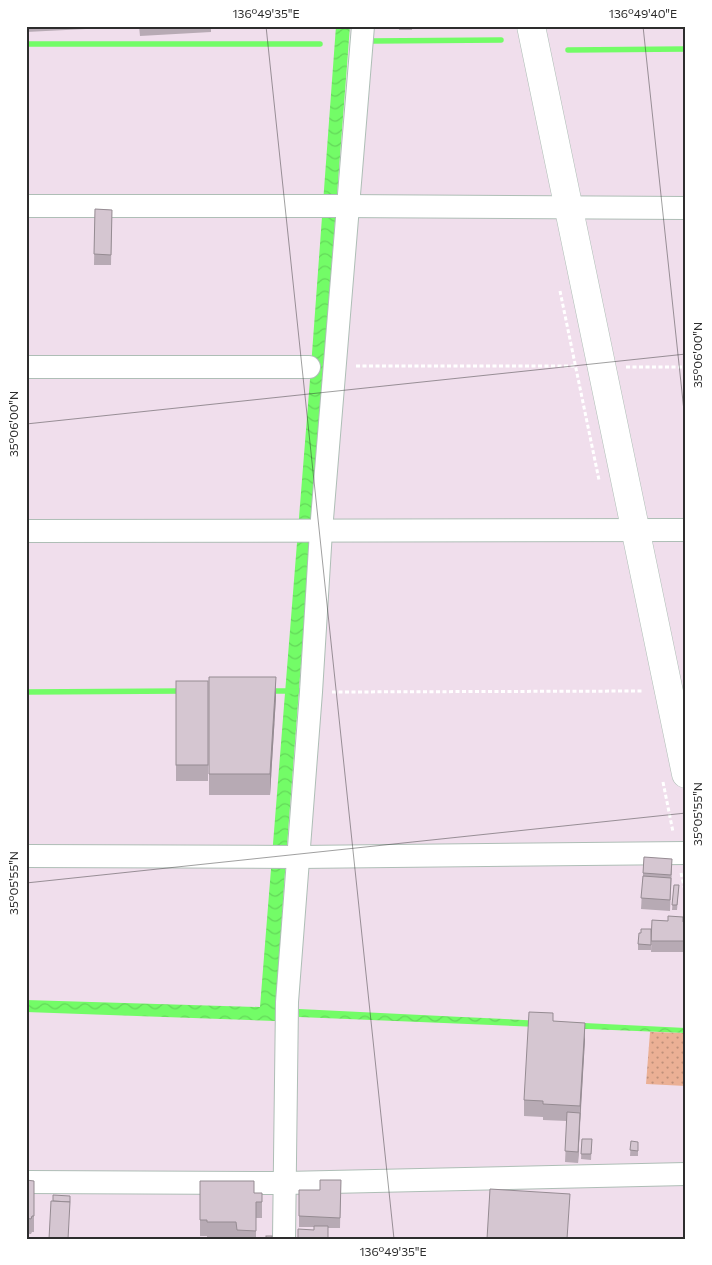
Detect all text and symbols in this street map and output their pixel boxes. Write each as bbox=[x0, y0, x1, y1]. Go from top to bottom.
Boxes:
text: 136°49'35"E bbox=[232, 6, 300, 20]
text: 136°49'40"E bbox=[609, 6, 677, 20]
text: 35°06'00"N bbox=[690, 322, 704, 388]
text: 35°06'00"N bbox=[6, 391, 20, 457]
text: 35°05'55"N bbox=[690, 782, 704, 846]
text: 35°05'55"N bbox=[6, 851, 20, 915]
text: 136°49'35"E bbox=[359, 1244, 427, 1258]

